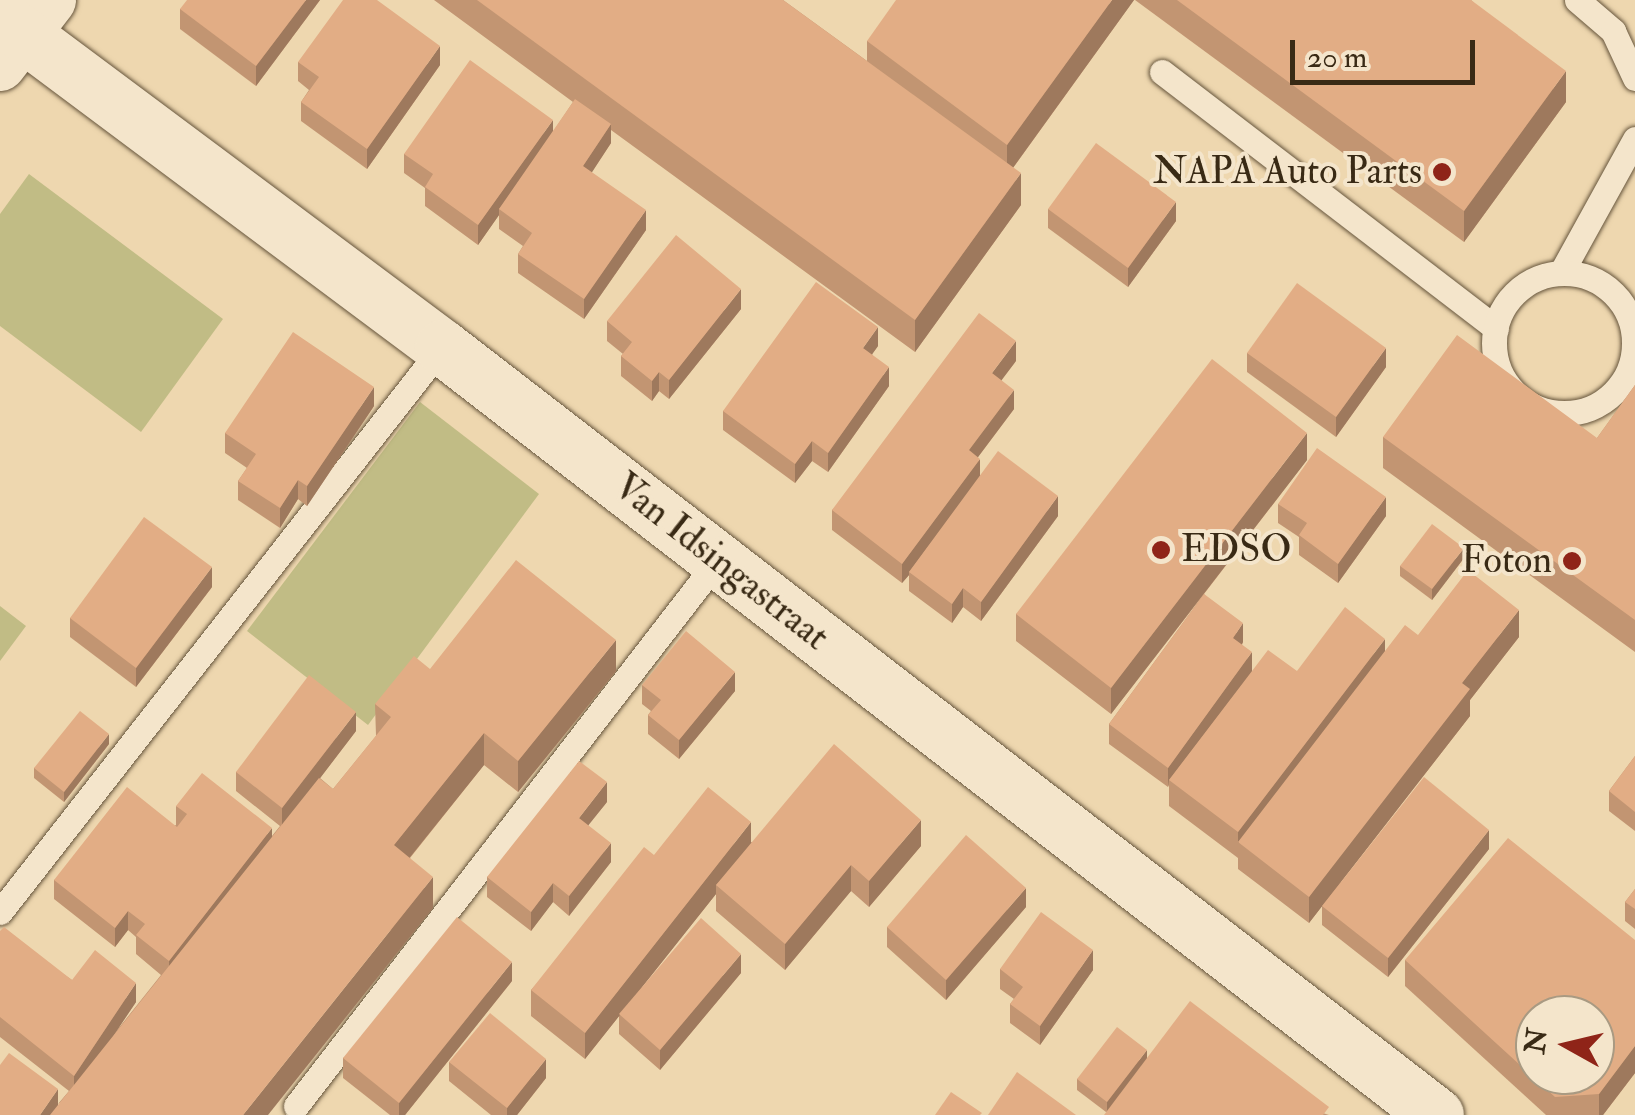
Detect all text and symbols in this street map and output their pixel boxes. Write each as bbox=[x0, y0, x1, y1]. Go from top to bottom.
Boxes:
scale bar bbox=[1295, 20, 1480, 82]
text: 20 m bbox=[1307, 39, 1367, 76]
place label: NAPA Auto Parts bbox=[1153, 149, 1422, 195]
marker: NAPA Auto Parts bbox=[1431, 161, 1453, 183]
street label: Van Idsingastraat bbox=[604, 464, 838, 660]
place label: EDSO bbox=[1181, 527, 1291, 573]
place label: Foton bbox=[1461, 538, 1552, 584]
marker: EDSO bbox=[1150, 539, 1172, 561]
marker: Foton bbox=[1561, 550, 1583, 572]
north arrow bbox=[1515, 995, 1615, 1095]
text: N bbox=[1518, 1026, 1556, 1056]

